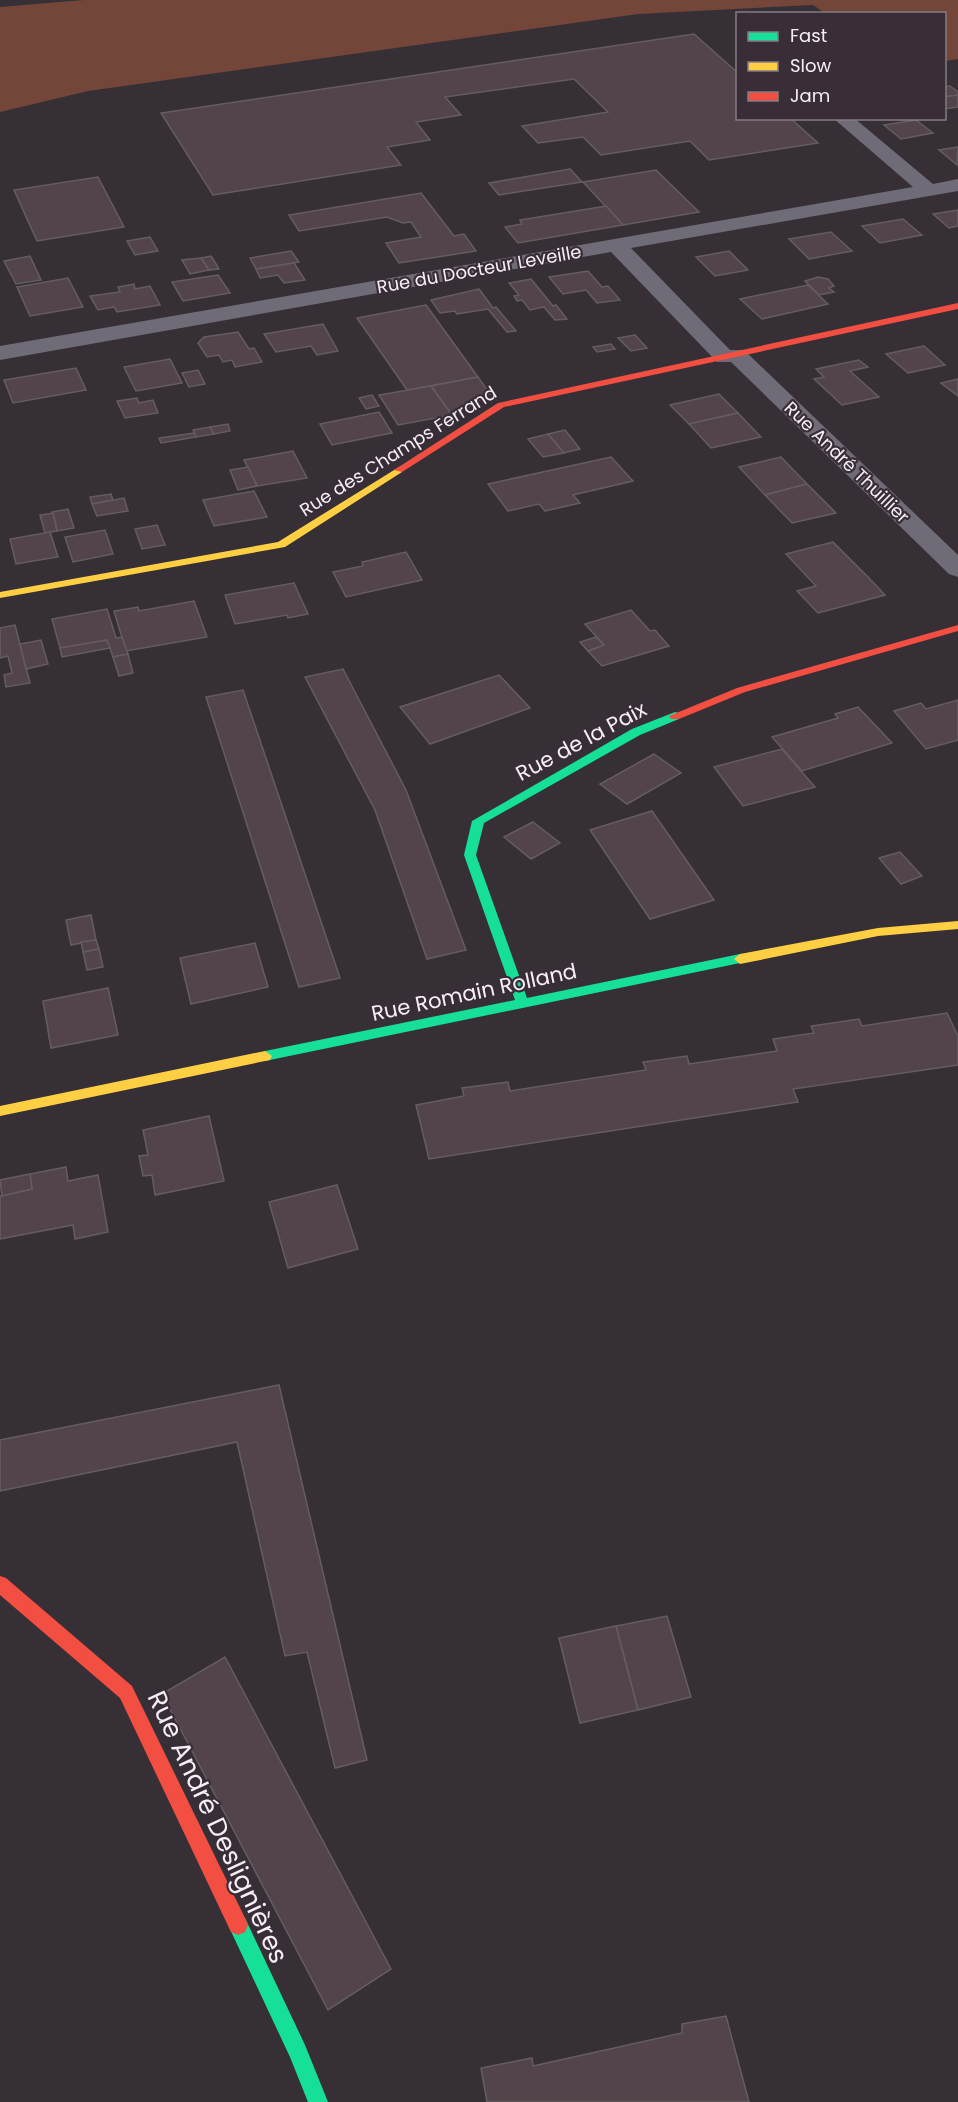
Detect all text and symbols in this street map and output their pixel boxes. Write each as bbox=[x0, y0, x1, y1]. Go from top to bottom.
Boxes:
legend bbox=[736, 12, 946, 120]
text: Fast bbox=[790, 23, 827, 48]
text: Slow bbox=[790, 53, 832, 78]
text: Jam bbox=[790, 83, 830, 108]
street label: Rue du Docteur Leveille bbox=[375, 239, 583, 299]
street label: Rue des Champs Ferrand bbox=[295, 380, 501, 522]
street label: Rue André Thuillier bbox=[779, 396, 915, 529]
street label: Rue de la Paix bbox=[511, 694, 651, 788]
street label: Rue Romain Rolland bbox=[369, 956, 579, 1028]
street label: Rue André Deslignières bbox=[139, 1685, 297, 1969]

